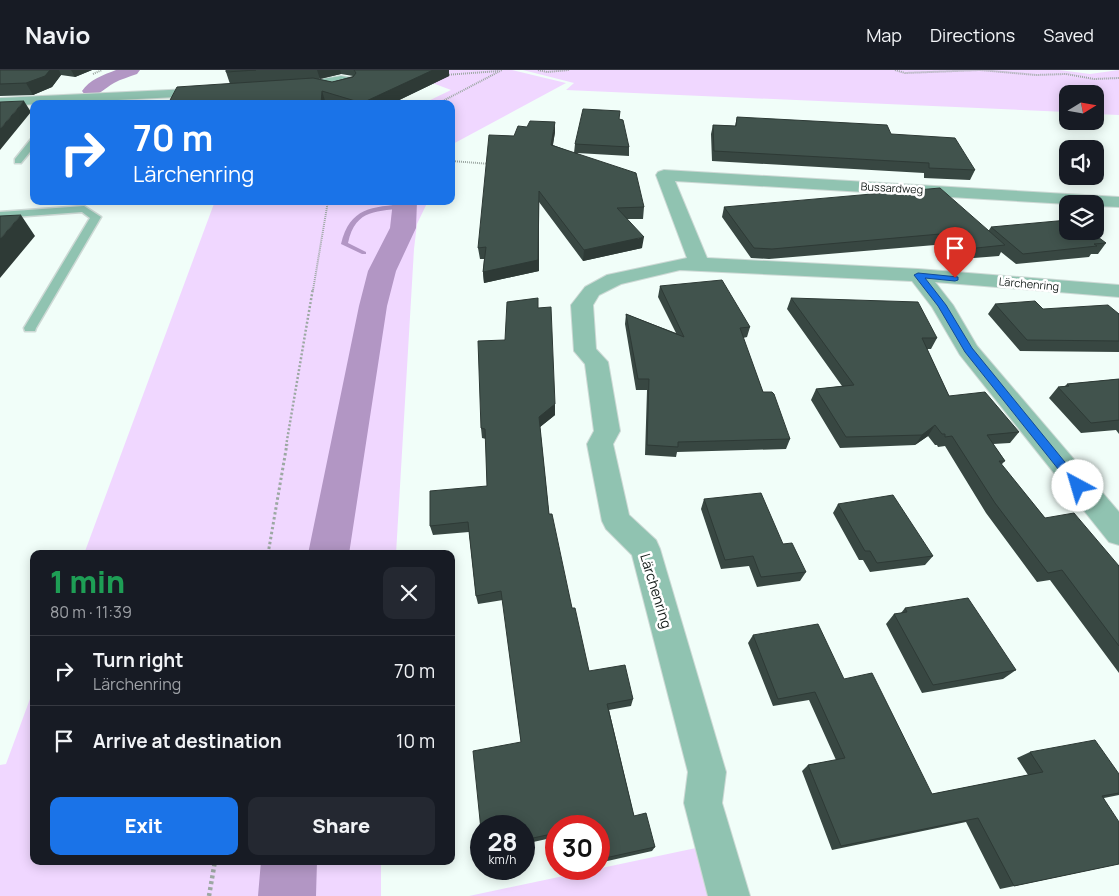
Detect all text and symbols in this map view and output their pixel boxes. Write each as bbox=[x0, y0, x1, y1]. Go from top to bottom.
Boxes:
text: Navio bbox=[25, 18, 90, 51]
text: Map bbox=[866, 23, 902, 47]
text: Directions bbox=[930, 23, 1015, 47]
text: Saved bbox=[1043, 23, 1094, 47]
north arrow bbox=[1059, 85, 1104, 130]
map controls bbox=[1059, 85, 1104, 240]
text: 70 m bbox=[133, 114, 213, 162]
icon: right bbox=[50, 120, 115, 185]
button: sound bbox=[1059, 140, 1104, 185]
text: Lärchenring bbox=[133, 159, 254, 189]
street label: Bussardweg bbox=[860, 178, 924, 197]
button: layers bbox=[1059, 195, 1104, 240]
pin bbox=[934, 227, 976, 278]
icon: arrive bbox=[941, 234, 969, 262]
street label: Lärchenring bbox=[998, 273, 1060, 294]
position arrow bbox=[1051, 459, 1103, 511]
street label: Lärchenring bbox=[636, 551, 677, 631]
text: 1 min bbox=[50, 561, 125, 602]
button: close bbox=[383, 567, 435, 619]
text: 80 m · 11:39 bbox=[50, 601, 132, 623]
text: Turn right bbox=[93, 647, 183, 673]
icon: right bbox=[50, 657, 78, 685]
text: 70 m bbox=[394, 658, 435, 684]
text: Lärchenring bbox=[93, 673, 181, 695]
icon: arrive bbox=[50, 727, 78, 755]
text: Arrive at destination bbox=[93, 728, 282, 754]
text: 10 m bbox=[396, 728, 435, 754]
button: Exit bbox=[50, 797, 238, 855]
button: Share bbox=[248, 797, 435, 855]
speed limit sign: 30 bbox=[545, 815, 610, 880]
text: 28 bbox=[487, 824, 518, 859]
text: km/h bbox=[489, 851, 516, 868]

